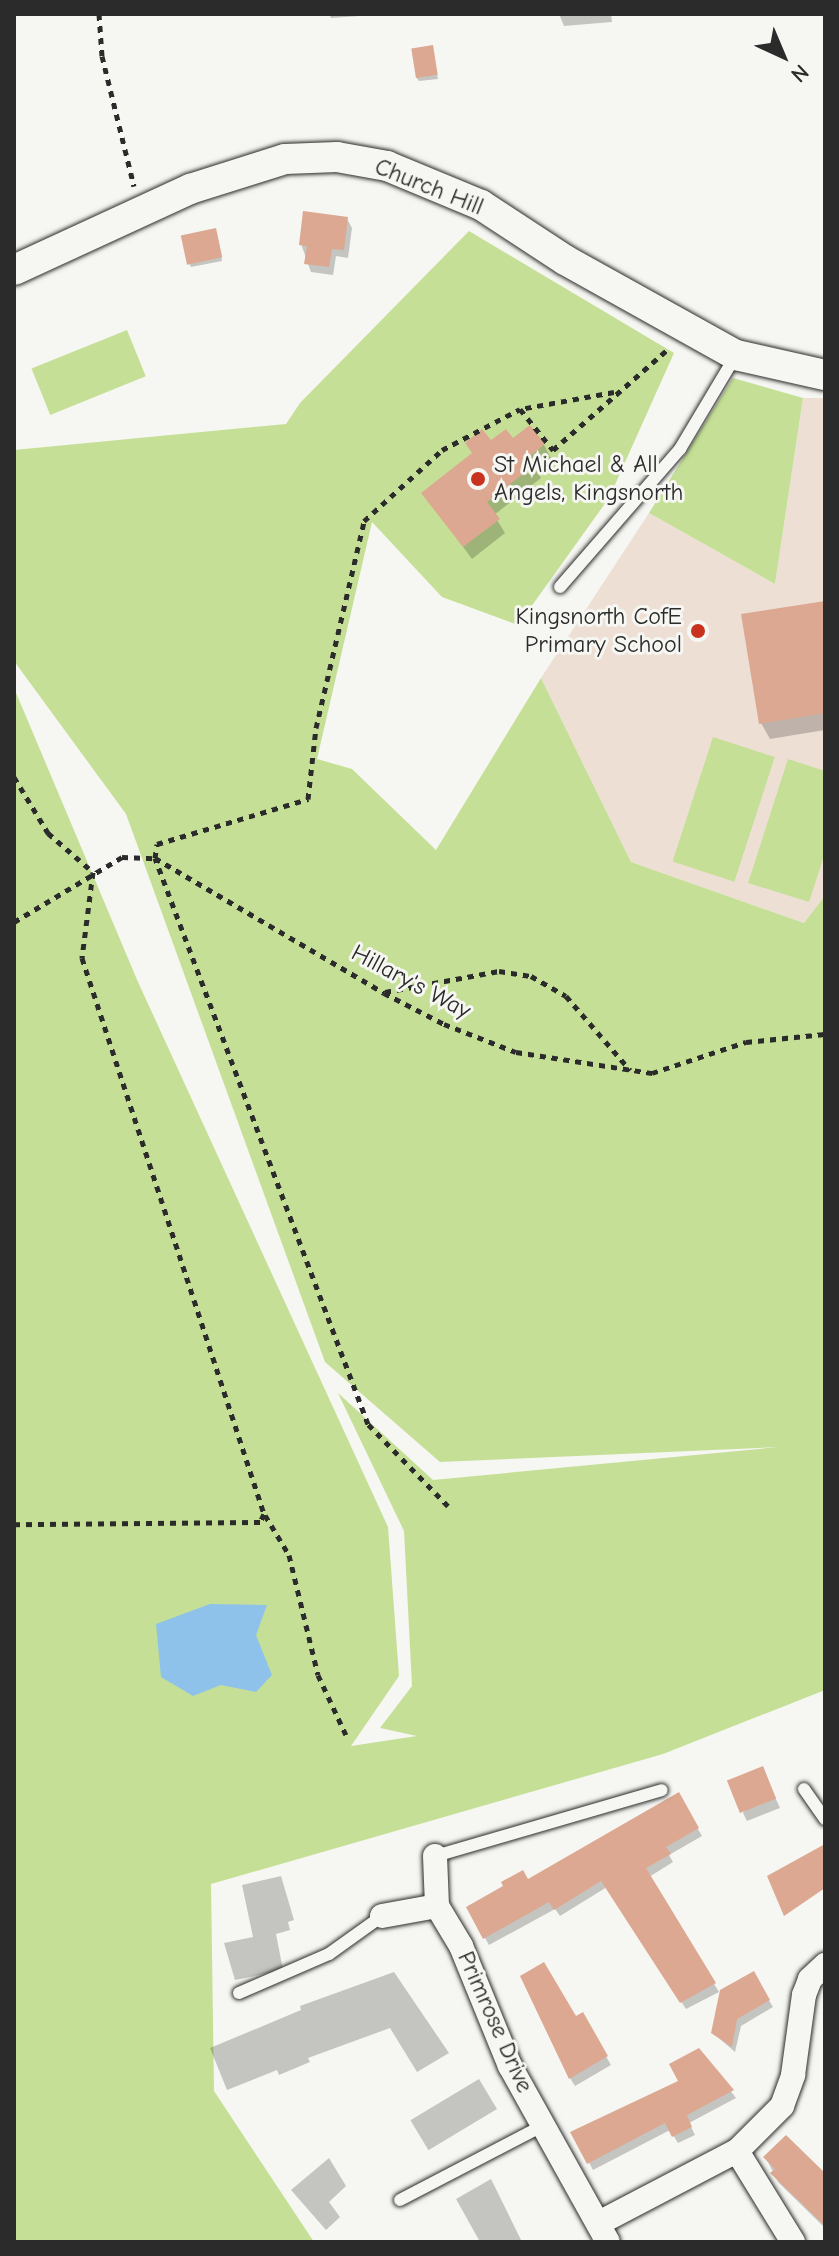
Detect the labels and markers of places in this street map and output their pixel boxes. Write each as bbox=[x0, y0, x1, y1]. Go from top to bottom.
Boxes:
place label: St Michael & All Angels, Kingsnorth bbox=[494, 451, 683, 507]
marker: St Michael & All Angels, Kingsnorth bbox=[469, 470, 487, 488]
place label: Kingsnorth CofE Primary School bbox=[515, 603, 682, 659]
marker: Kingsnorth CofE Primary School bbox=[689, 622, 707, 640]

